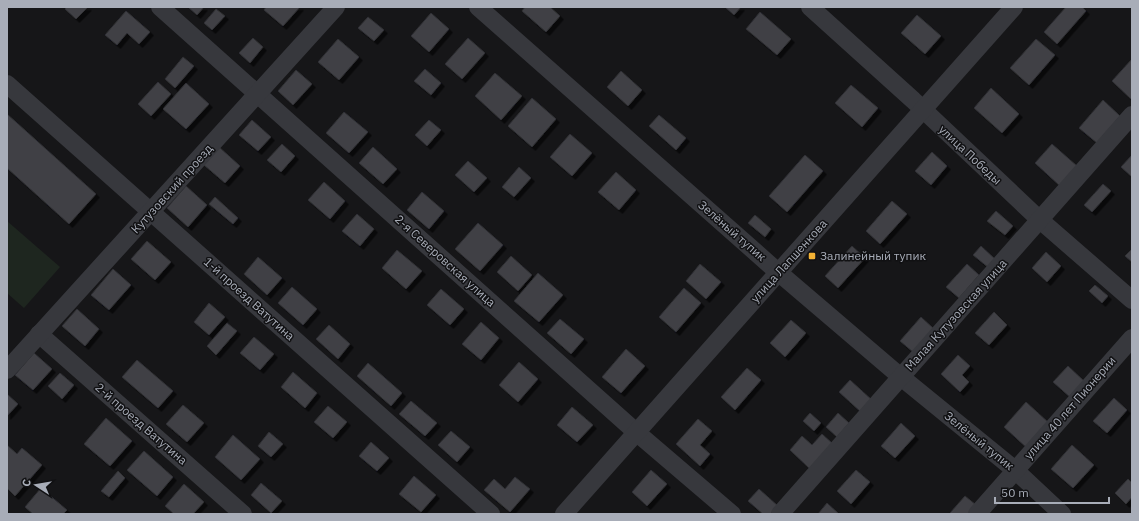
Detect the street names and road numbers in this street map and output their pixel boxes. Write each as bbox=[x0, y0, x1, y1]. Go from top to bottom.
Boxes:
street label: улица Победы bbox=[936, 122, 1005, 188]
street label: Кутузовский проезд bbox=[128, 141, 216, 236]
street label: Зелёный тупик bbox=[695, 197, 770, 264]
street label: 2-я Северовская улица bbox=[392, 211, 499, 310]
street label: улица Лапшенкова bbox=[747, 215, 830, 305]
street label: 1-й проезд Ватутина bbox=[201, 254, 298, 344]
street label: Малая Кутузовская улица bbox=[902, 255, 1010, 374]
street label: улица 40 лет Пионерии bbox=[1021, 353, 1119, 462]
street label: 2-й проезд Ватутина bbox=[92, 380, 191, 468]
street label: Зелёный тупик bbox=[942, 408, 1017, 473]

